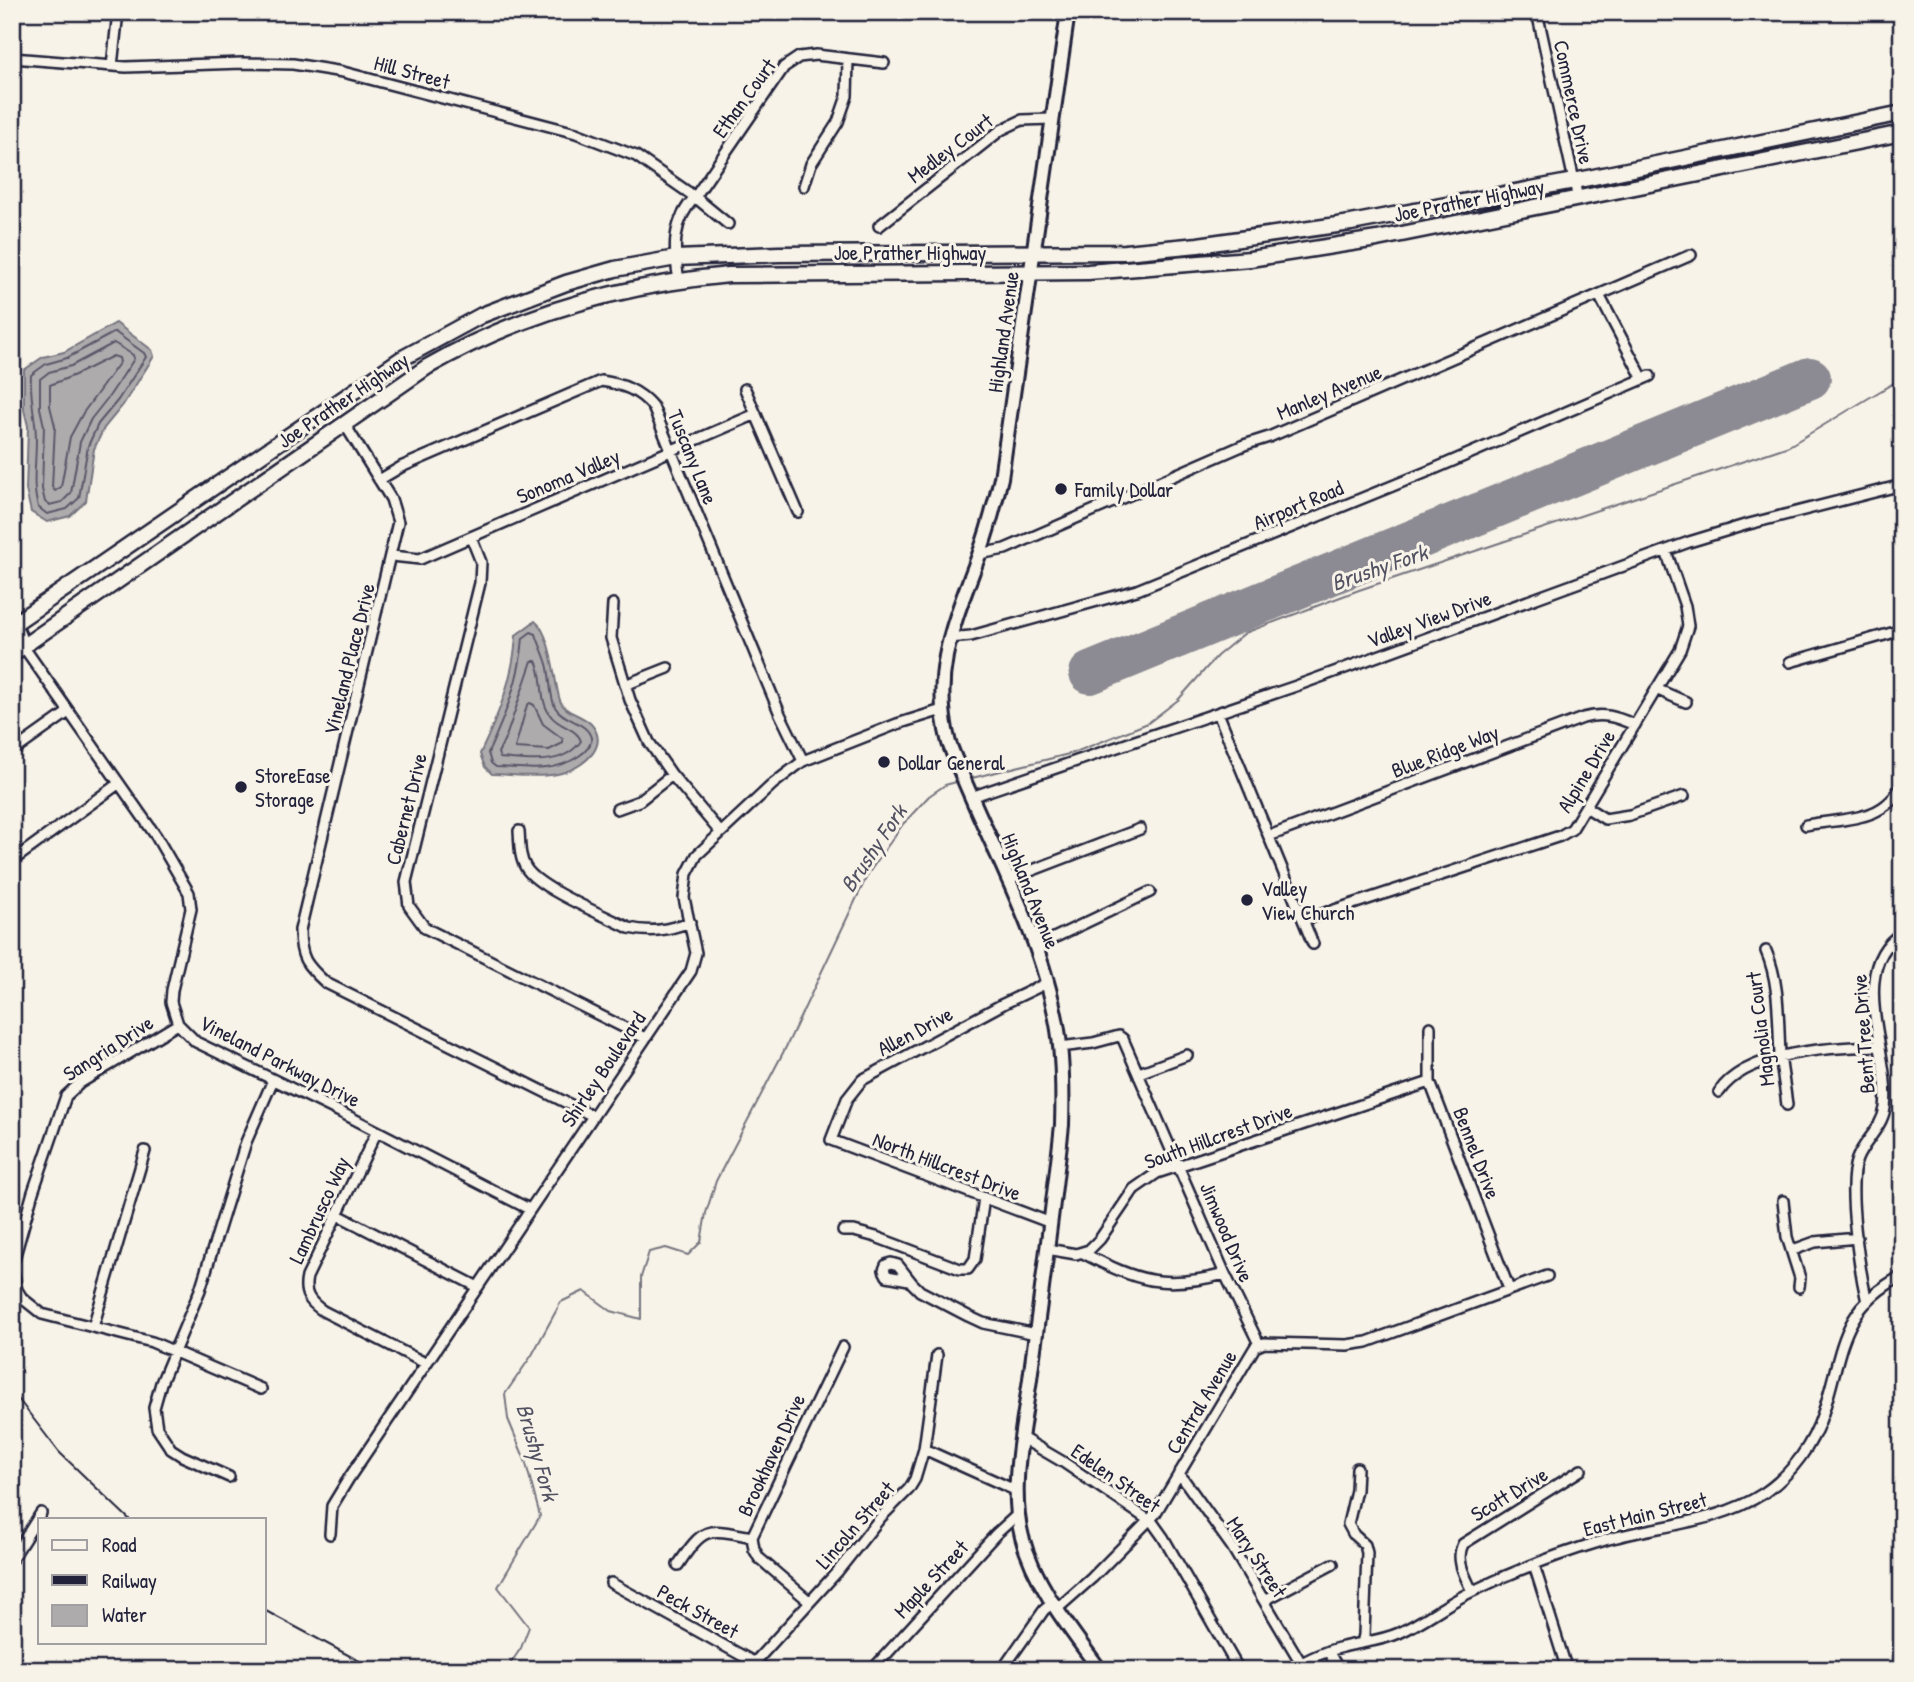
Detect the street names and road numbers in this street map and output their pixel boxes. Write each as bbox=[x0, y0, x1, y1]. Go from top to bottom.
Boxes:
street label: Commerce Drive bbox=[1547, 37, 1601, 167]
street label: Hill Street bbox=[371, 48, 454, 96]
street label: Ethan Court bbox=[705, 52, 783, 144]
street label: Medley Court bbox=[901, 106, 999, 190]
street label: Joe Prather Highway bbox=[1391, 171, 1547, 229]
street label: Joe Prather Highway bbox=[834, 238, 986, 267]
street label: Highland Avenue bbox=[980, 269, 1026, 395]
street label: Joe Prather Highway bbox=[272, 345, 414, 455]
street label: Manley Avenue bbox=[1272, 357, 1386, 427]
street label: Tuscany Lane bbox=[661, 405, 725, 509]
street label: Sonoma Valley bbox=[512, 441, 624, 511]
street label: Airport Road bbox=[1249, 473, 1347, 537]
street label: Vineland Place Drive bbox=[316, 580, 382, 738]
street label: Valley View Drive bbox=[1363, 583, 1495, 655]
street label: Blue Ridge Way bbox=[1387, 717, 1503, 785]
street label: Alpine Drive bbox=[1550, 724, 1622, 818]
street label: Cabernet Drive bbox=[378, 750, 434, 868]
street label: Highland Avenue bbox=[995, 829, 1067, 953]
street label: Magnolia Court bbox=[1739, 969, 1781, 1088]
street label: Bent Tree Drive bbox=[1844, 973, 1882, 1095]
street label: Allen Drive bbox=[872, 999, 958, 1063]
street label: Shirley Boulevard bbox=[554, 1006, 652, 1132]
street label: Sangria Drive bbox=[57, 1008, 159, 1088]
street label: Vineland Parkway Drive bbox=[195, 1008, 365, 1114]
street label: South Hillcrest Drive bbox=[1140, 1096, 1296, 1176]
street label: Bennel Drive bbox=[1446, 1103, 1508, 1203]
street label: North Hillcrest Drive bbox=[869, 1124, 1025, 1208]
street label: Lambrusco Way bbox=[282, 1152, 356, 1268]
street label: Jimwood Drive bbox=[1193, 1178, 1261, 1286]
street label: Central Avenue bbox=[1159, 1345, 1243, 1459]
street label: Brookhaven Drive bbox=[730, 1389, 812, 1521]
street label: Edelen Street bbox=[1066, 1437, 1167, 1520]
street label: Scott Drive bbox=[1465, 1460, 1553, 1528]
street label: Lincoln Street bbox=[809, 1474, 902, 1575]
street label: East Main Street bbox=[1580, 1484, 1711, 1543]
street label: Mary Street bbox=[1220, 1511, 1294, 1604]
street label: Maple Street bbox=[887, 1533, 975, 1625]
street label: Peck Street bbox=[652, 1577, 745, 1646]

